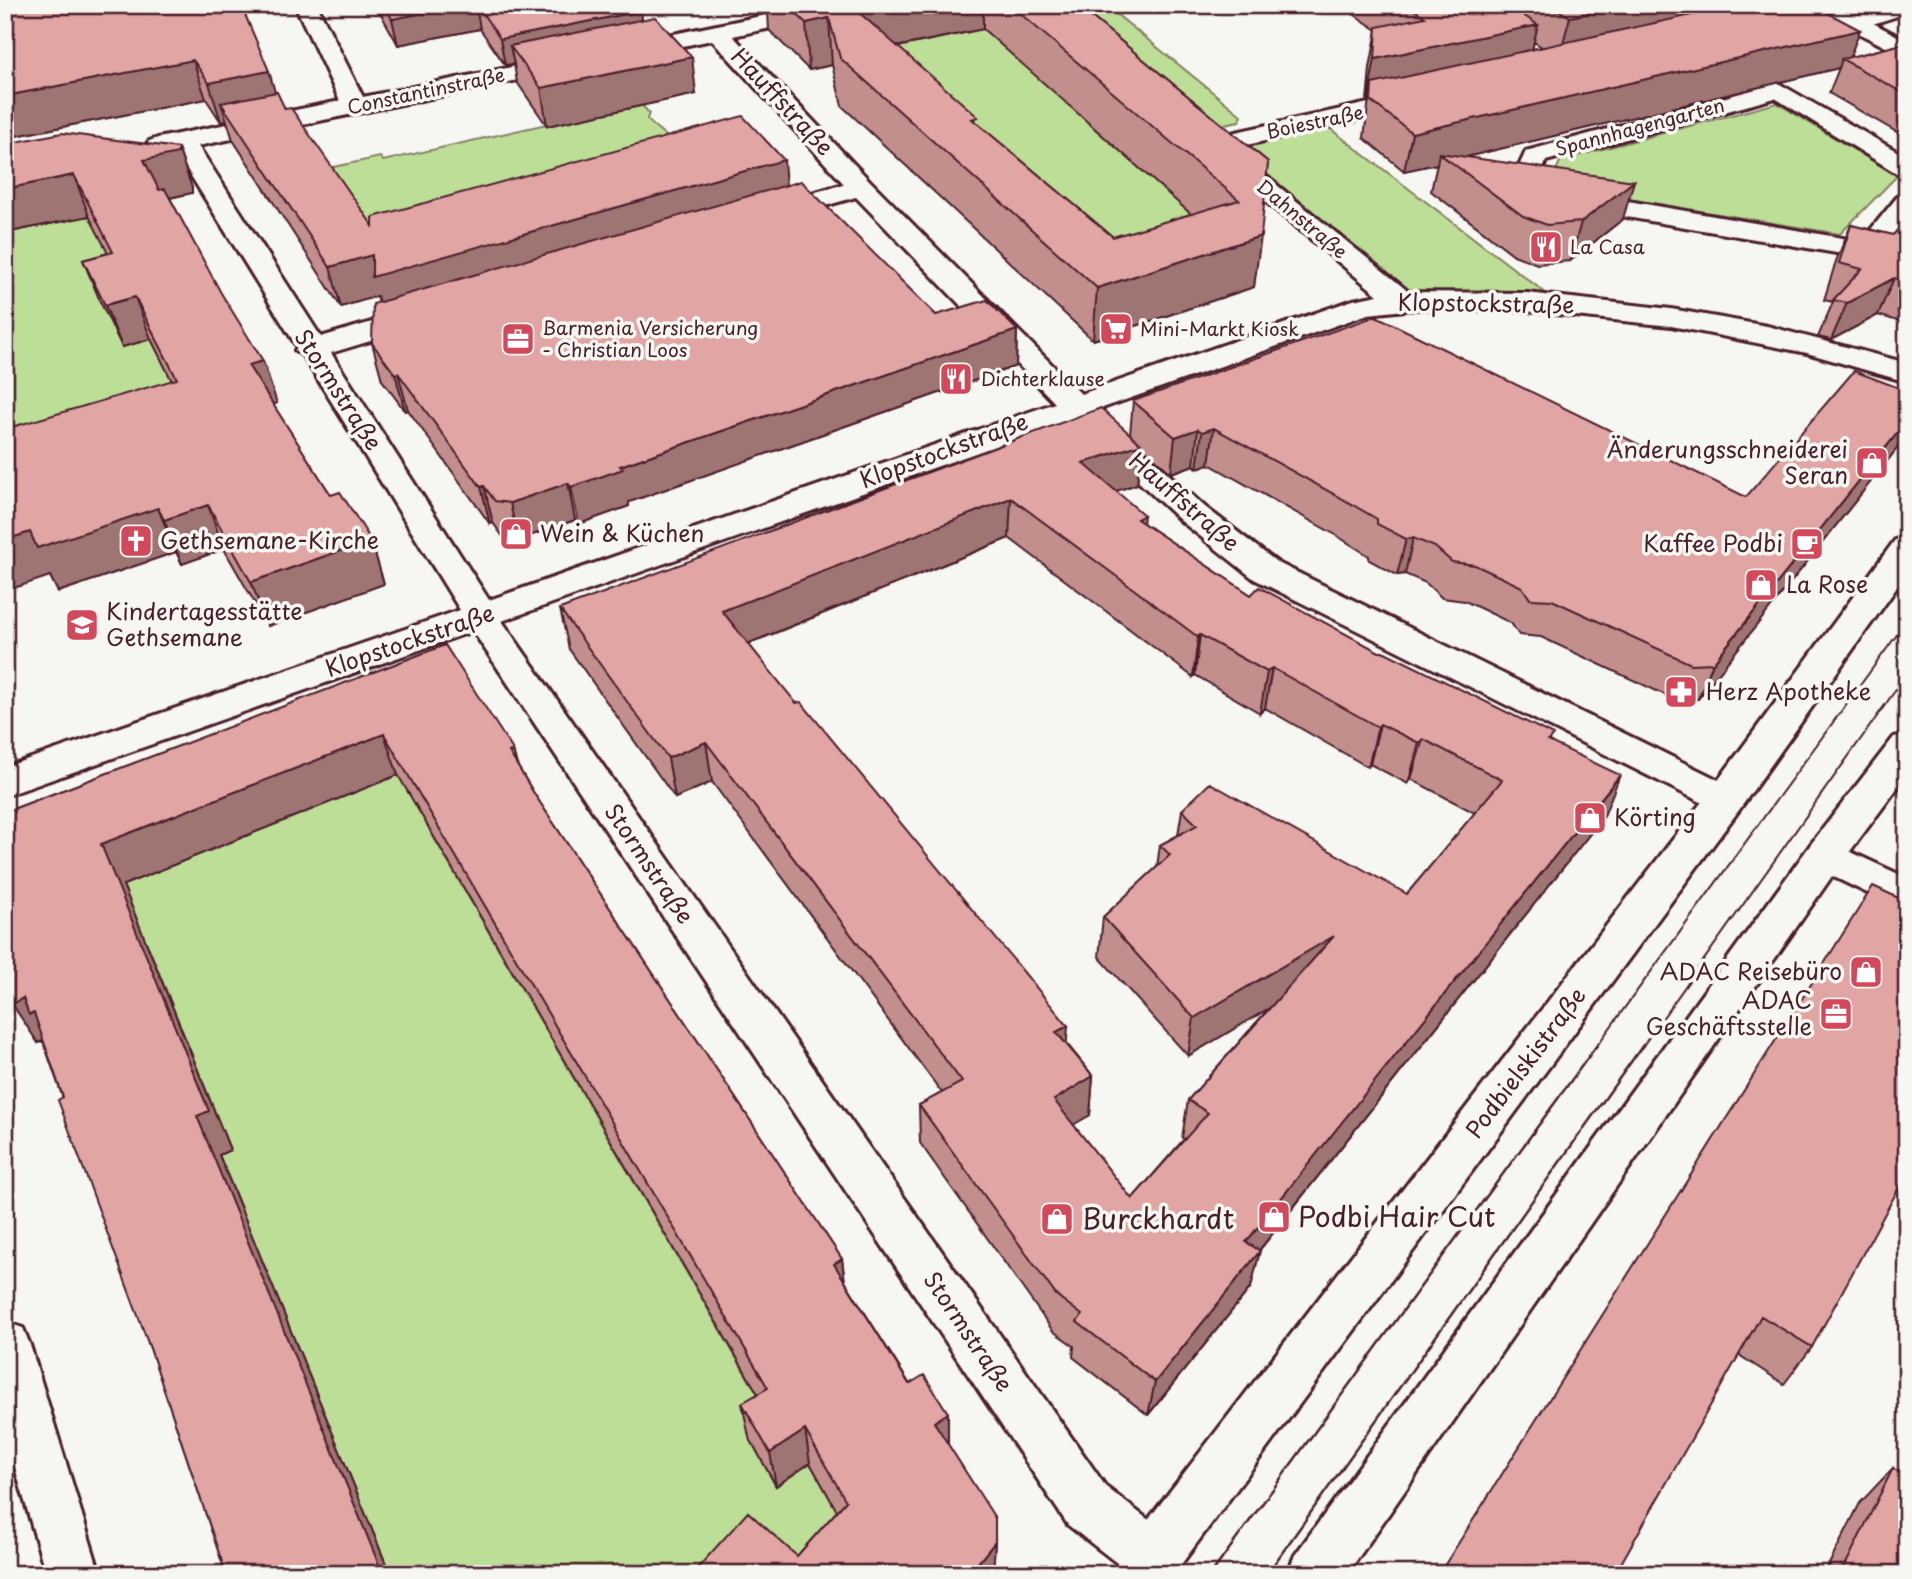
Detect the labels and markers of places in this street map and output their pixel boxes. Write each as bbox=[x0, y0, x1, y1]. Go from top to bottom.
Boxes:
restaurant icon: La Casa bbox=[1527, 228, 1565, 266]
place label: La Casa bbox=[1570, 232, 1645, 260]
supermarket icon: Mini-Markt Kiosk bbox=[1097, 310, 1135, 348]
place label: Barmenia Versicherung - Christian Loos bbox=[542, 313, 758, 363]
place label: Mini-Markt Kiosk bbox=[1140, 314, 1299, 342]
office icon: Barmenia Versicherung - Christian Loos bbox=[499, 320, 537, 358]
restaurant icon: Dichterklause bbox=[937, 360, 975, 398]
place label: Dichterklause bbox=[981, 364, 1105, 392]
place label: Änderungsschneiderei Seran bbox=[1607, 431, 1848, 492]
shop icon: Änderungsschneiderei Seran bbox=[1853, 444, 1891, 482]
shop icon: Wein & Küchen bbox=[497, 515, 535, 553]
place label: Wein & Küchen bbox=[540, 515, 704, 550]
church icon: Gethsemane-Kirche bbox=[117, 522, 155, 560]
place label: Gethsemane-Kirche bbox=[160, 522, 379, 557]
place label: Kaffee Podbi bbox=[1643, 525, 1783, 560]
cafe icon: Kaffee Podbi bbox=[1788, 525, 1826, 563]
shop icon: La Rose bbox=[1742, 566, 1780, 604]
place label: La Rose bbox=[1786, 566, 1868, 601]
place label: Kindertagesstätte Gethsemane bbox=[106, 593, 303, 654]
school or university icon: Kindertagesstätte Gethsemane bbox=[63, 606, 101, 644]
pharmacy icon: Herz Apotheke bbox=[1662, 673, 1700, 711]
place label: Herz Apotheke bbox=[1706, 673, 1871, 708]
shop icon: Körting bbox=[1571, 799, 1609, 837]
place label: Körting bbox=[1614, 799, 1696, 834]
place label: ADAC Reisebüro bbox=[1660, 953, 1842, 988]
shop icon: ADAC Reisebüro bbox=[1847, 953, 1885, 991]
place label: ADAC Geschäftsstelle bbox=[1646, 982, 1812, 1043]
office icon: ADAC Geschäftsstelle bbox=[1817, 995, 1855, 1033]
place label: Podbi Hair Cut bbox=[1298, 1194, 1496, 1237]
place label: Burckhardt bbox=[1082, 1196, 1234, 1239]
shop icon: Podbi Hair Cut bbox=[1255, 1198, 1293, 1236]
shop icon: Burckhardt bbox=[1038, 1200, 1076, 1238]

